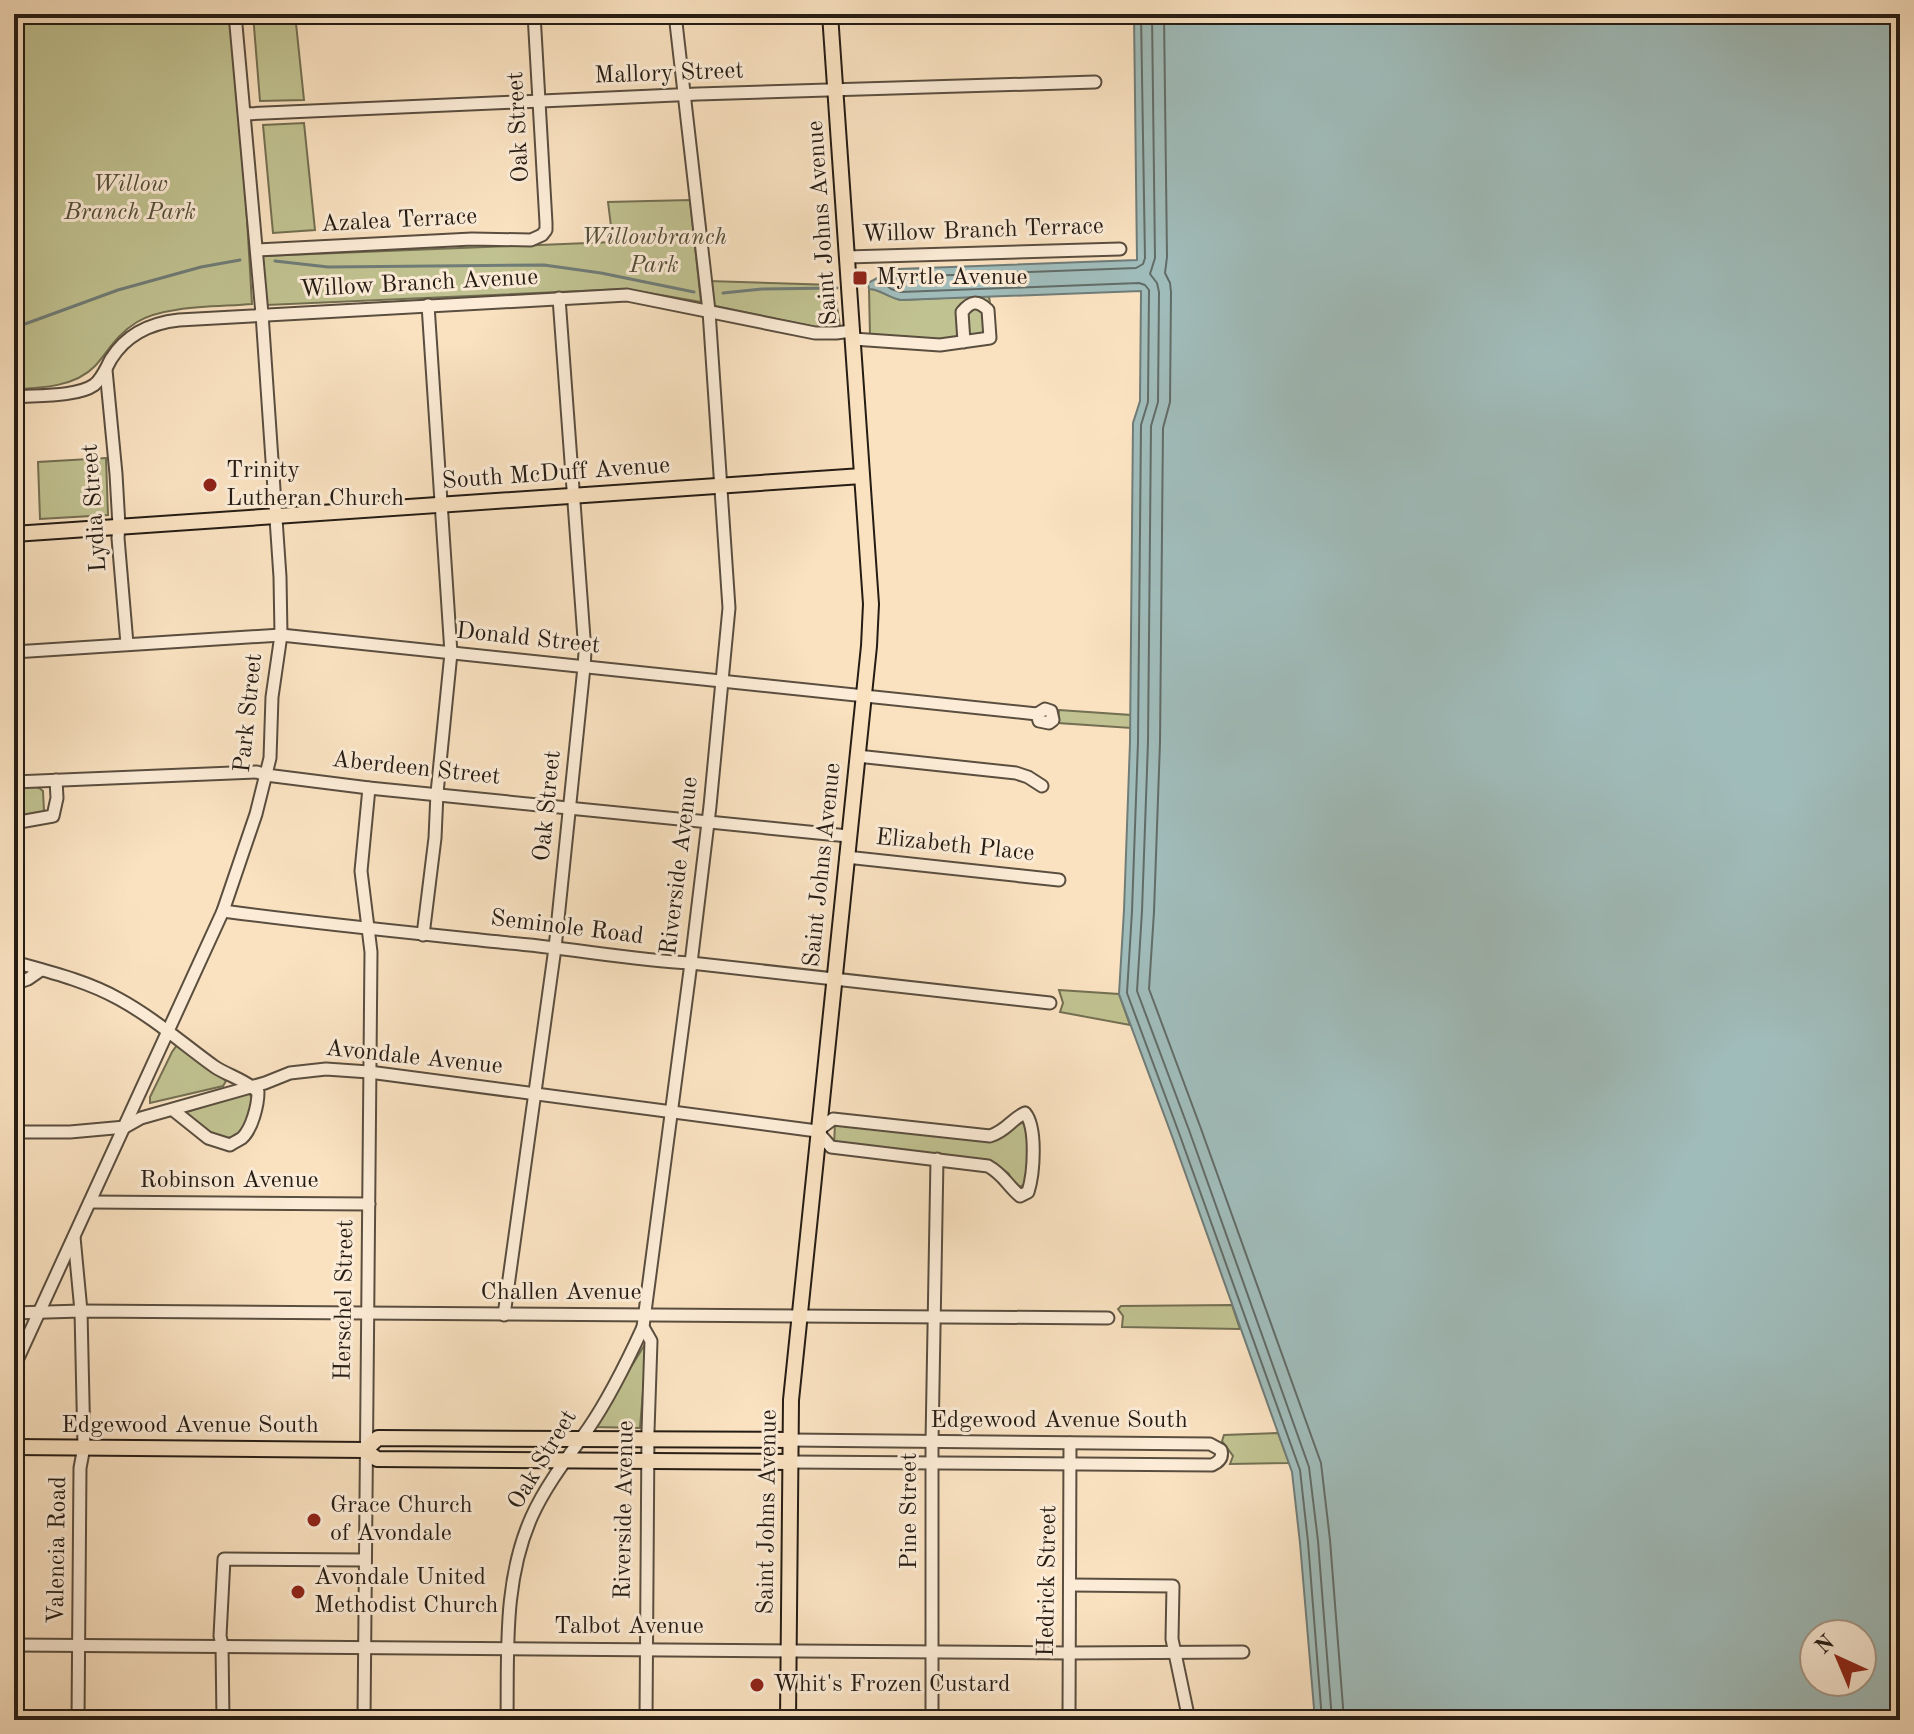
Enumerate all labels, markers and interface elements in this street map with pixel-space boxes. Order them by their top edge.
street label: Mallory Street [594,59,744,89]
street label: Oak Street [504,71,534,183]
street label: Saint Johns Avenue [804,120,842,326]
park label: Willow Branch Park [63,173,196,225]
street label: Azalea Terrace [320,205,478,237]
street label: Willow Branch Terrace [862,215,1104,247]
park label: Willowbranch Park [581,226,727,278]
street label: Willow Branch Avenue [299,266,539,302]
place label: Myrtle Avenue [876,266,1028,290]
marker: Myrtle Avenue [851,269,869,287]
street label: Lydia Street [79,443,111,573]
street label: South McDuff Avenue [441,454,671,494]
place label: Trinity Lutheran Church [226,459,404,511]
marker: Trinity Lutheran Church [201,476,219,494]
street label: Donald Street [455,619,601,659]
street label: Park Street [231,652,267,774]
street label: Aberdeen Street [331,748,501,790]
street label: Oak Street [530,749,566,863]
street label: Saint Johns Avenue [800,762,846,968]
street label: Riverside Avenue [657,775,703,957]
street label: Elizabeth Place [874,826,1036,866]
street label: Seminole Road [489,907,645,949]
street label: Avondale Avenue [324,1037,504,1079]
street label: Robinson Avenue [139,1169,319,1193]
street label: Herschel Street [332,1219,358,1381]
street label: Challen Avenue [481,1281,641,1305]
street label: Oak Street [504,1406,582,1514]
street label: Saint Johns Avenue [754,1409,782,1615]
street label: Edgewood Avenue South [930,1409,1188,1433]
street label: Edgewood Avenue South [61,1414,319,1438]
street label: Riverside Avenue [611,1420,639,1600]
street label: Pine Street [898,1452,922,1570]
street label: Valencia Road [45,1476,71,1624]
place label: Grace Church of Avondale [330,1494,473,1546]
street label: Hedrick Street [1035,1505,1061,1657]
marker: Grace Church of Avondale [305,1511,323,1529]
place label: Avondale United Methodist Church [314,1566,498,1618]
marker: Avondale United Methodist Church [289,1583,307,1601]
street label: Talbot Avenue [554,1615,704,1639]
north arrow [1798,1618,1878,1698]
text: N [1812,1631,1839,1659]
place label: Whit's Frozen Custard [773,1673,1011,1697]
marker: Whit's Frozen Custard [748,1676,766,1694]

